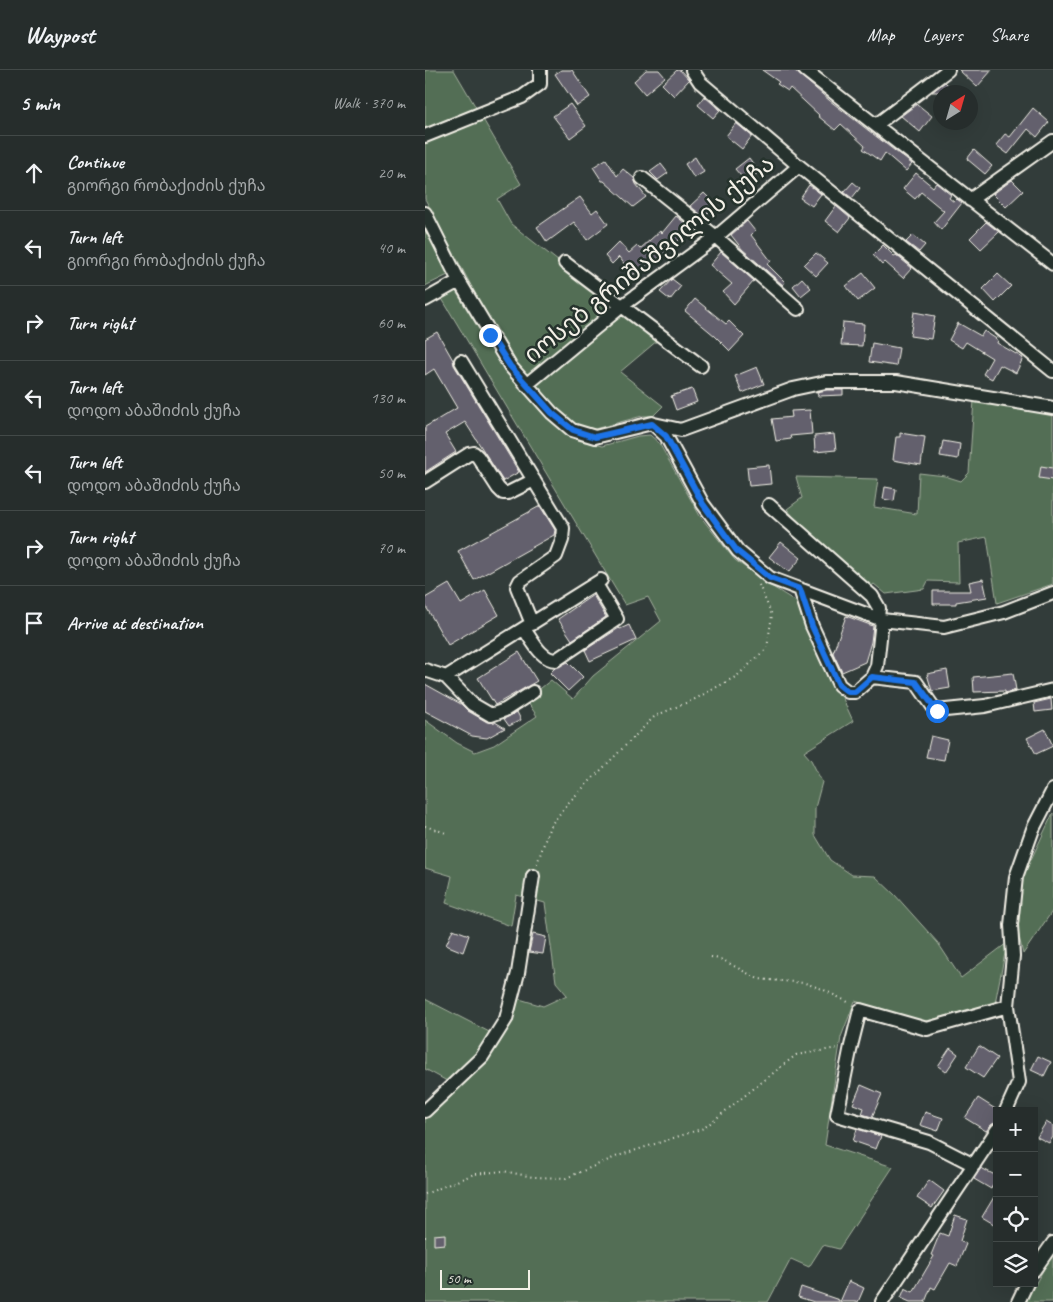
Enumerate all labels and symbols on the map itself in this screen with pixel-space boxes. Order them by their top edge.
north arrow [933,85,978,130]
street label: იოსებ გრიშაშვილის ქუჩა [518,149,780,369]
route end [479,324,502,347]
route start [926,700,949,723]
scale bar [440,1267,530,1290]

